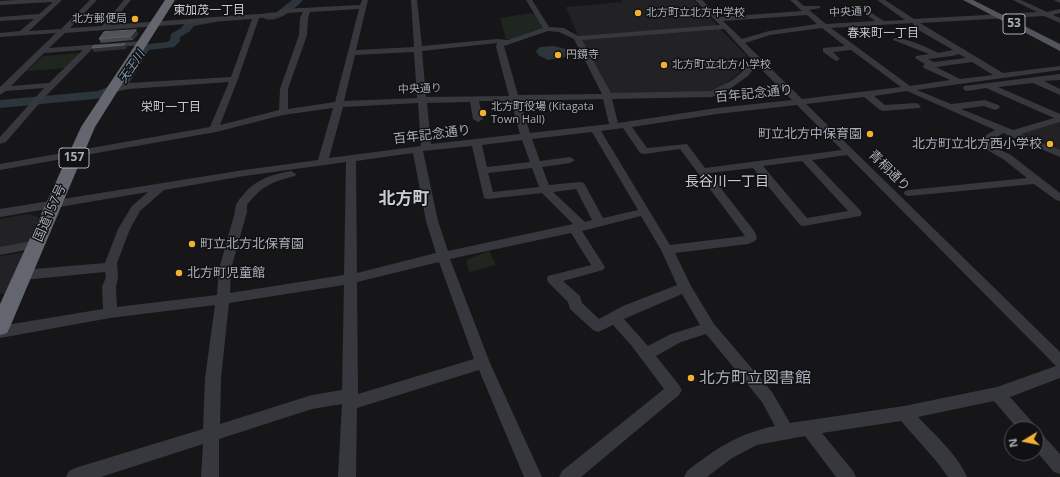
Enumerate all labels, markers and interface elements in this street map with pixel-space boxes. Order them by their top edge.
district label: 東加茂一丁目 [173,4,245,18]
street label: 中央通り [829,4,873,20]
place label: 北方町立北方中学校 [646,6,745,20]
marker: 北方町立北方中学校 [633,8,643,18]
place label: 北方郵便局 [72,12,127,26]
marker: 北方郵便局 [130,14,140,24]
road number: 53 [1003,14,1025,34]
district label: 春来町一丁目 [847,27,919,41]
water label: 天王川 [116,48,148,86]
place label: 円鏡寺 [566,48,599,62]
marker: 円鏡寺 [553,50,563,60]
place label: 北方町立北方小学校 [672,58,771,72]
marker: 北方町立北方小学校 [659,60,669,70]
street label: 中央通り [398,82,442,96]
street label: 百年記念通り [714,82,794,106]
place label: 北方町役場 (Kitagata Town Hall) [491,100,594,126]
district label: 栄町一丁目 [141,101,201,115]
marker: 北方町役場 (Kitagata Town Hall) [478,108,488,118]
street label: 百年記念通り [392,123,472,147]
place label: 町立北方中保育園 [758,126,862,142]
marker: 町立北方中保育園 [865,129,875,139]
place label: 北方町立北方西小学校 [912,136,1042,152]
marker: 北方町立北方西小学校 [1045,139,1055,149]
street label: 青桐通り [865,147,913,195]
road number: 157 [59,148,89,168]
district label: 長谷川一丁目 [685,174,769,190]
street label: 国道157号 [30,182,70,244]
district label: 北方町 [379,189,429,209]
place label: 町立北方北保育園 [200,236,304,252]
marker: 町立北方北保育園 [187,239,197,249]
place label: 北方町児童館 [187,265,265,281]
marker: 北方町児童館 [174,268,184,278]
place label: 北方町立図書館 [699,368,811,388]
marker: 北方町立図書館 [686,373,696,383]
north arrow [1004,421,1044,461]
text: N [1005,437,1021,449]

